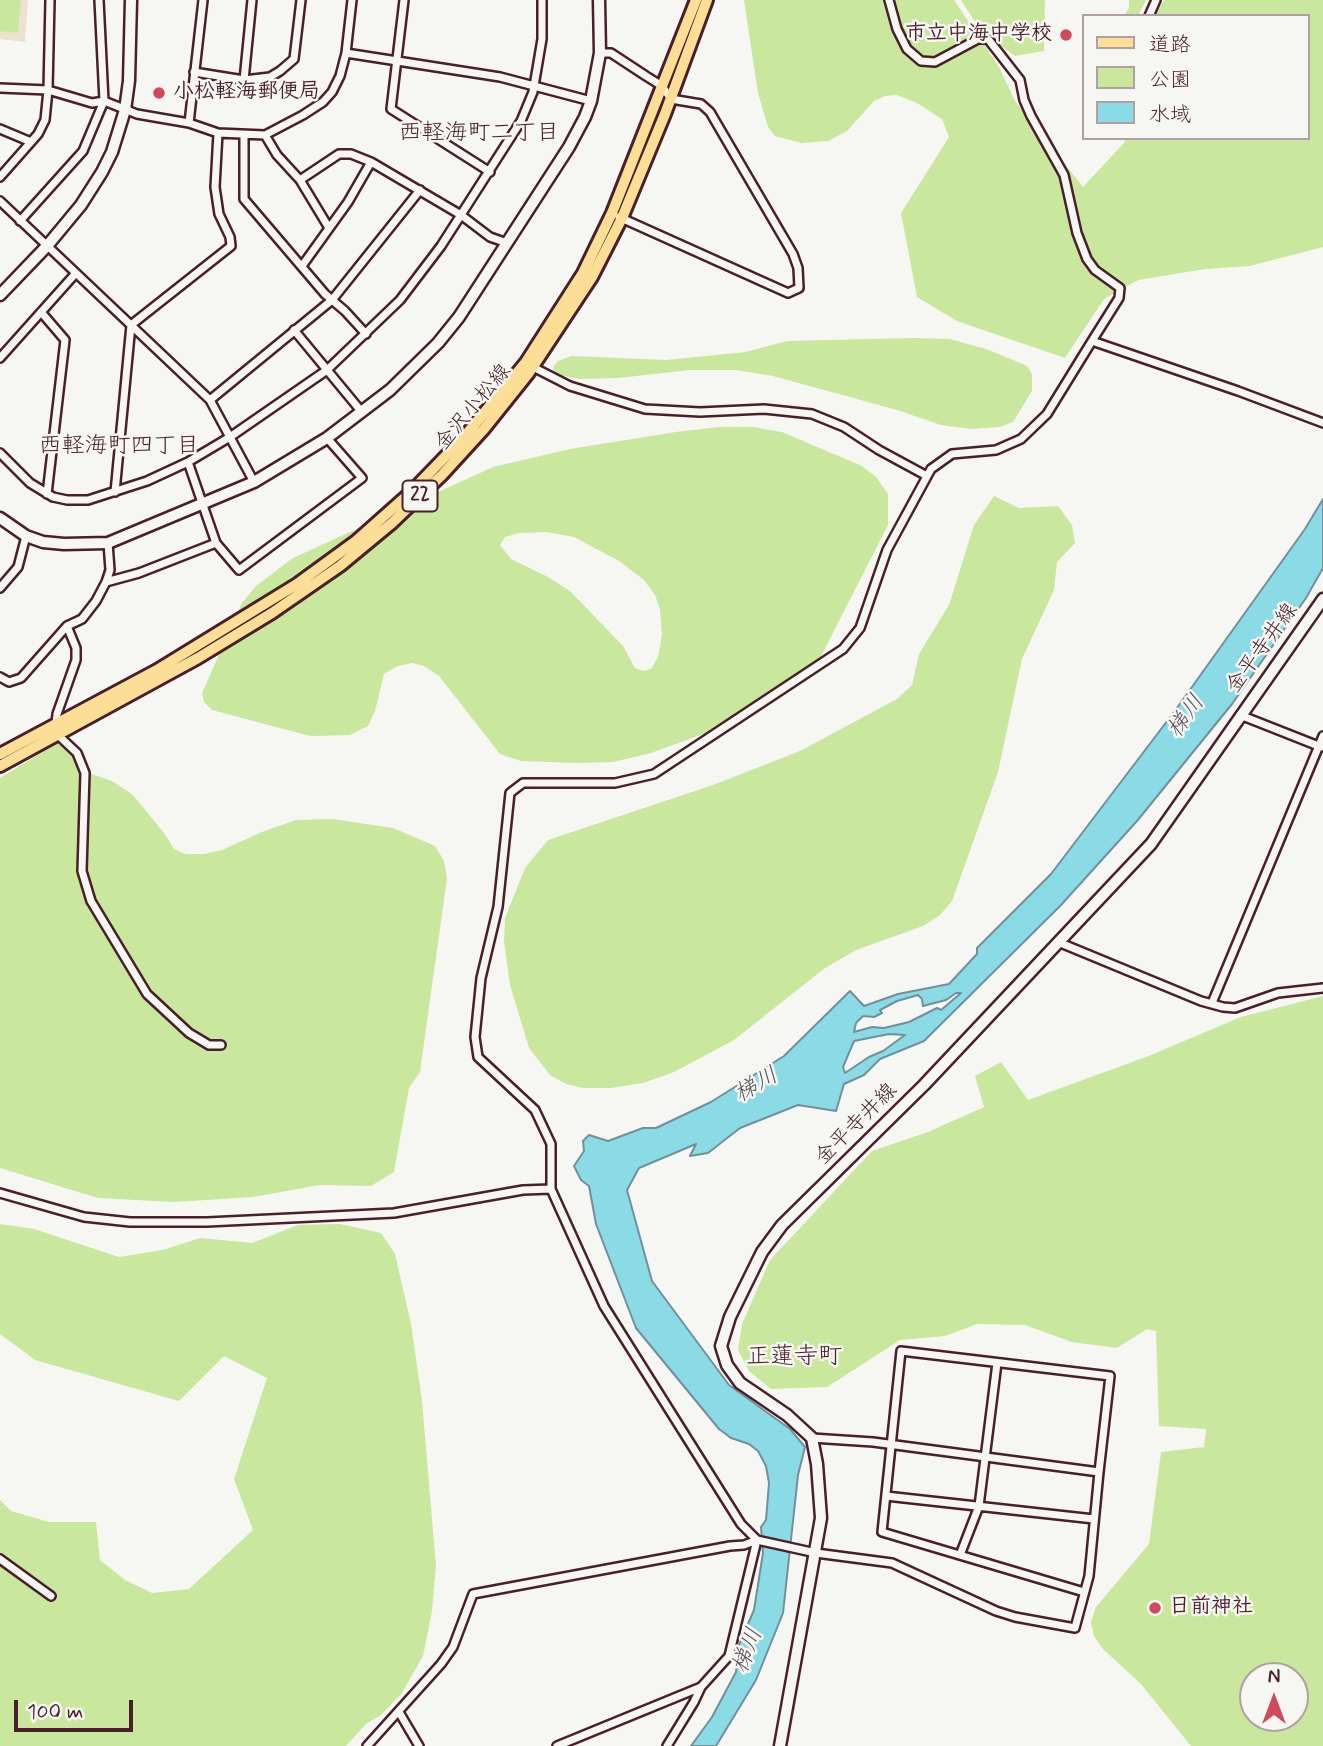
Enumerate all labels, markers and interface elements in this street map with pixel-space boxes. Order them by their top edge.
legend [1082,14,1309,140]
place label: 市立中海中学校 [905,22,1052,48]
marker: 市立中海中学校 [1058,27,1074,43]
text: 道路 [1149,31,1191,59]
text: 公園 [1149,66,1191,94]
place label: 小松軽海郵便局 [173,80,320,106]
marker: 小松軽海郵便局 [151,85,167,101]
text: 水域 [1149,101,1191,129]
district label: 西軽海町二丁目 [399,120,559,148]
street label: 金沢小松線 [431,360,517,456]
district label: 西軽海町四丁目 [39,433,199,461]
road number: 22 [402,481,438,512]
street label: 金平寺井線 [1222,599,1304,699]
water label: 梯川 [1162,690,1212,744]
water label: 梯川 [730,1063,784,1109]
street label: 金平寺井線 [811,1079,903,1171]
district label: 正蓮寺町 [746,1344,842,1372]
place label: 日前神社 [1169,1595,1253,1621]
marker: 日前神社 [1147,1600,1163,1616]
water label: 梯川 [728,1625,770,1677]
north arrow [1239,1662,1309,1732]
text: N [1268,1665,1280,1690]
scale bar [18,1686,136,1730]
text: 100 m [27,1698,83,1726]

